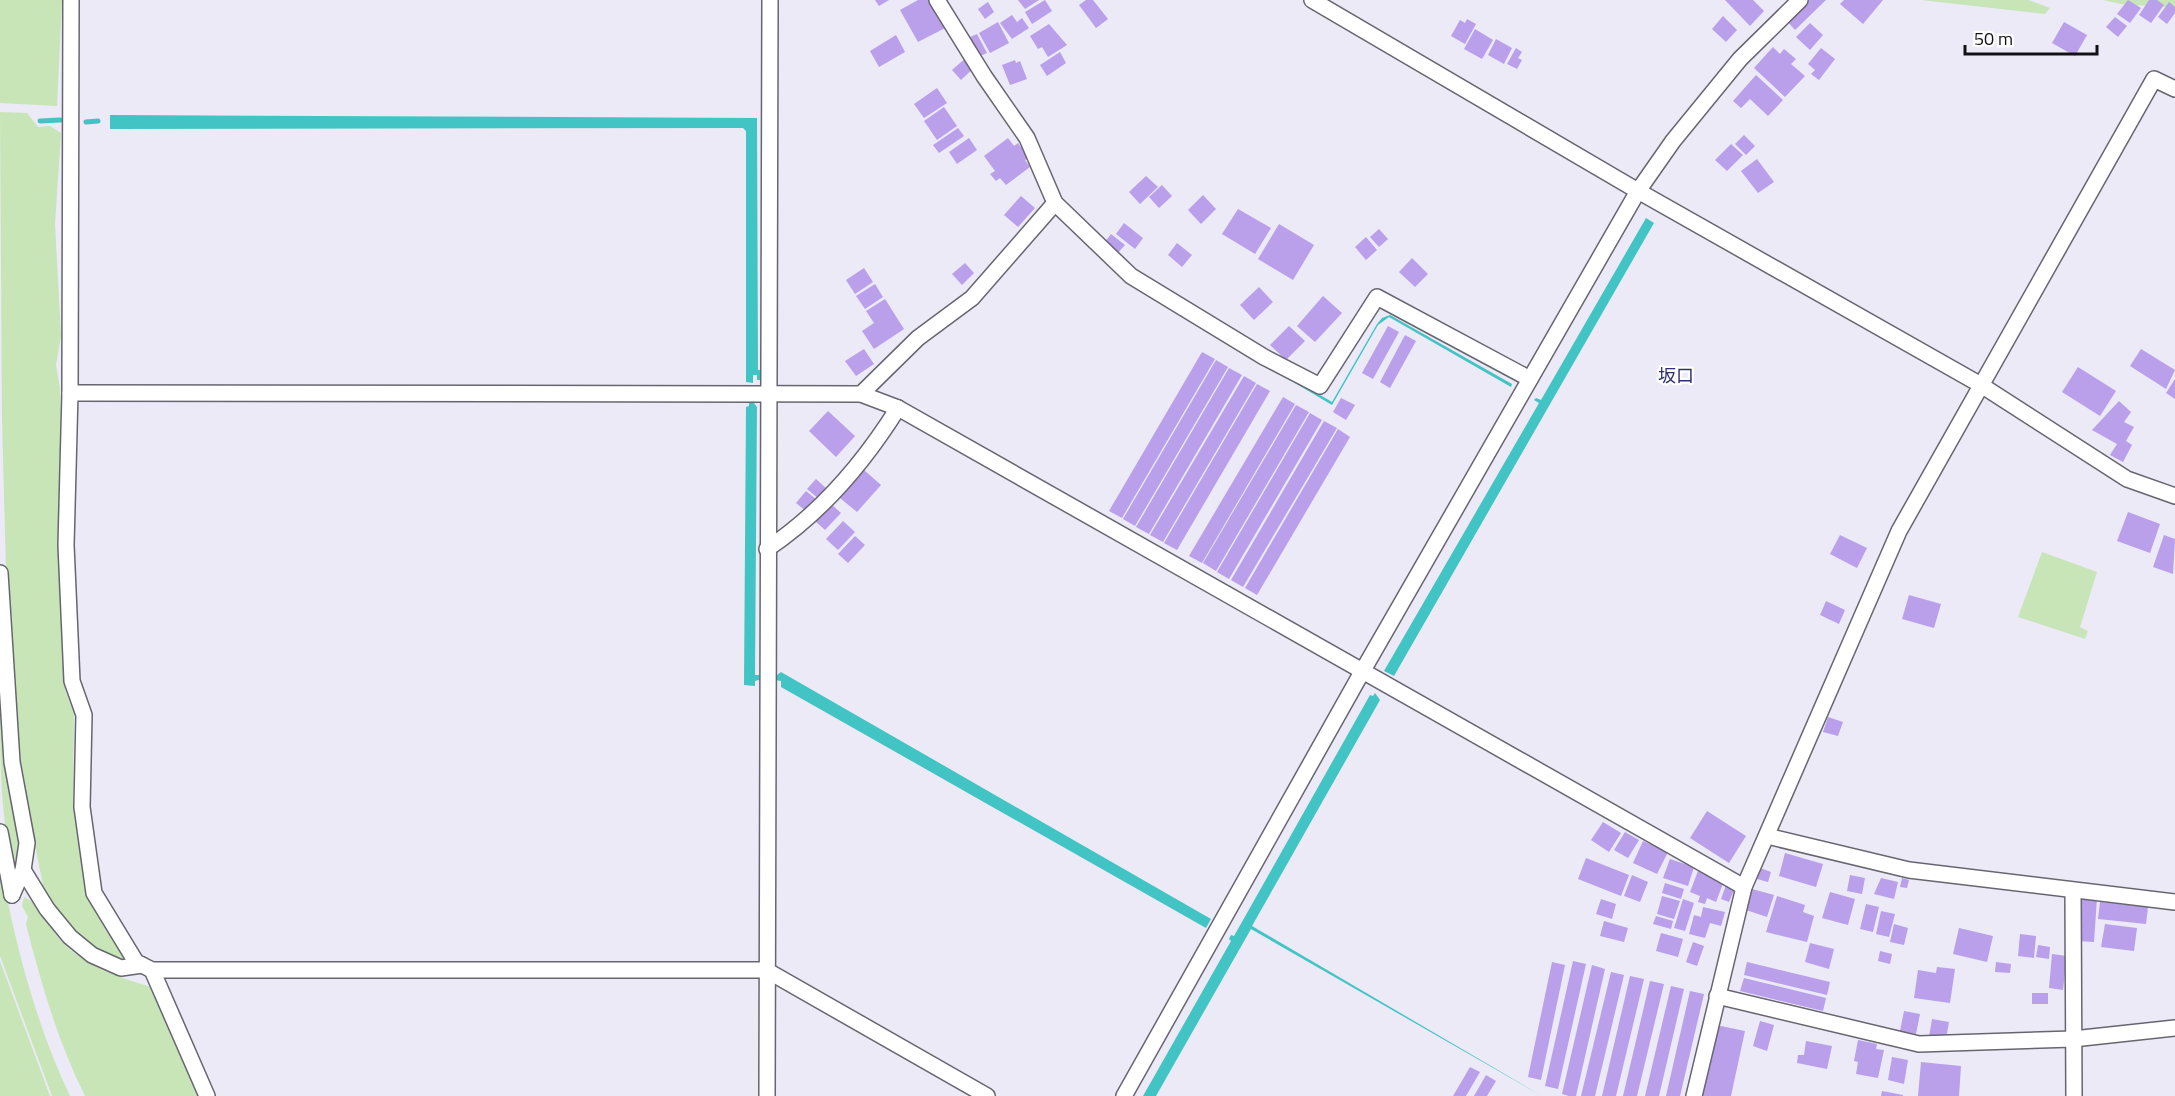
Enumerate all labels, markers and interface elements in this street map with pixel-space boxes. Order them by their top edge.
scale bar [1965,18,2097,56]
text: 50 m [1974,25,2013,52]
district label: 坂口 [1658,362,1694,389]

